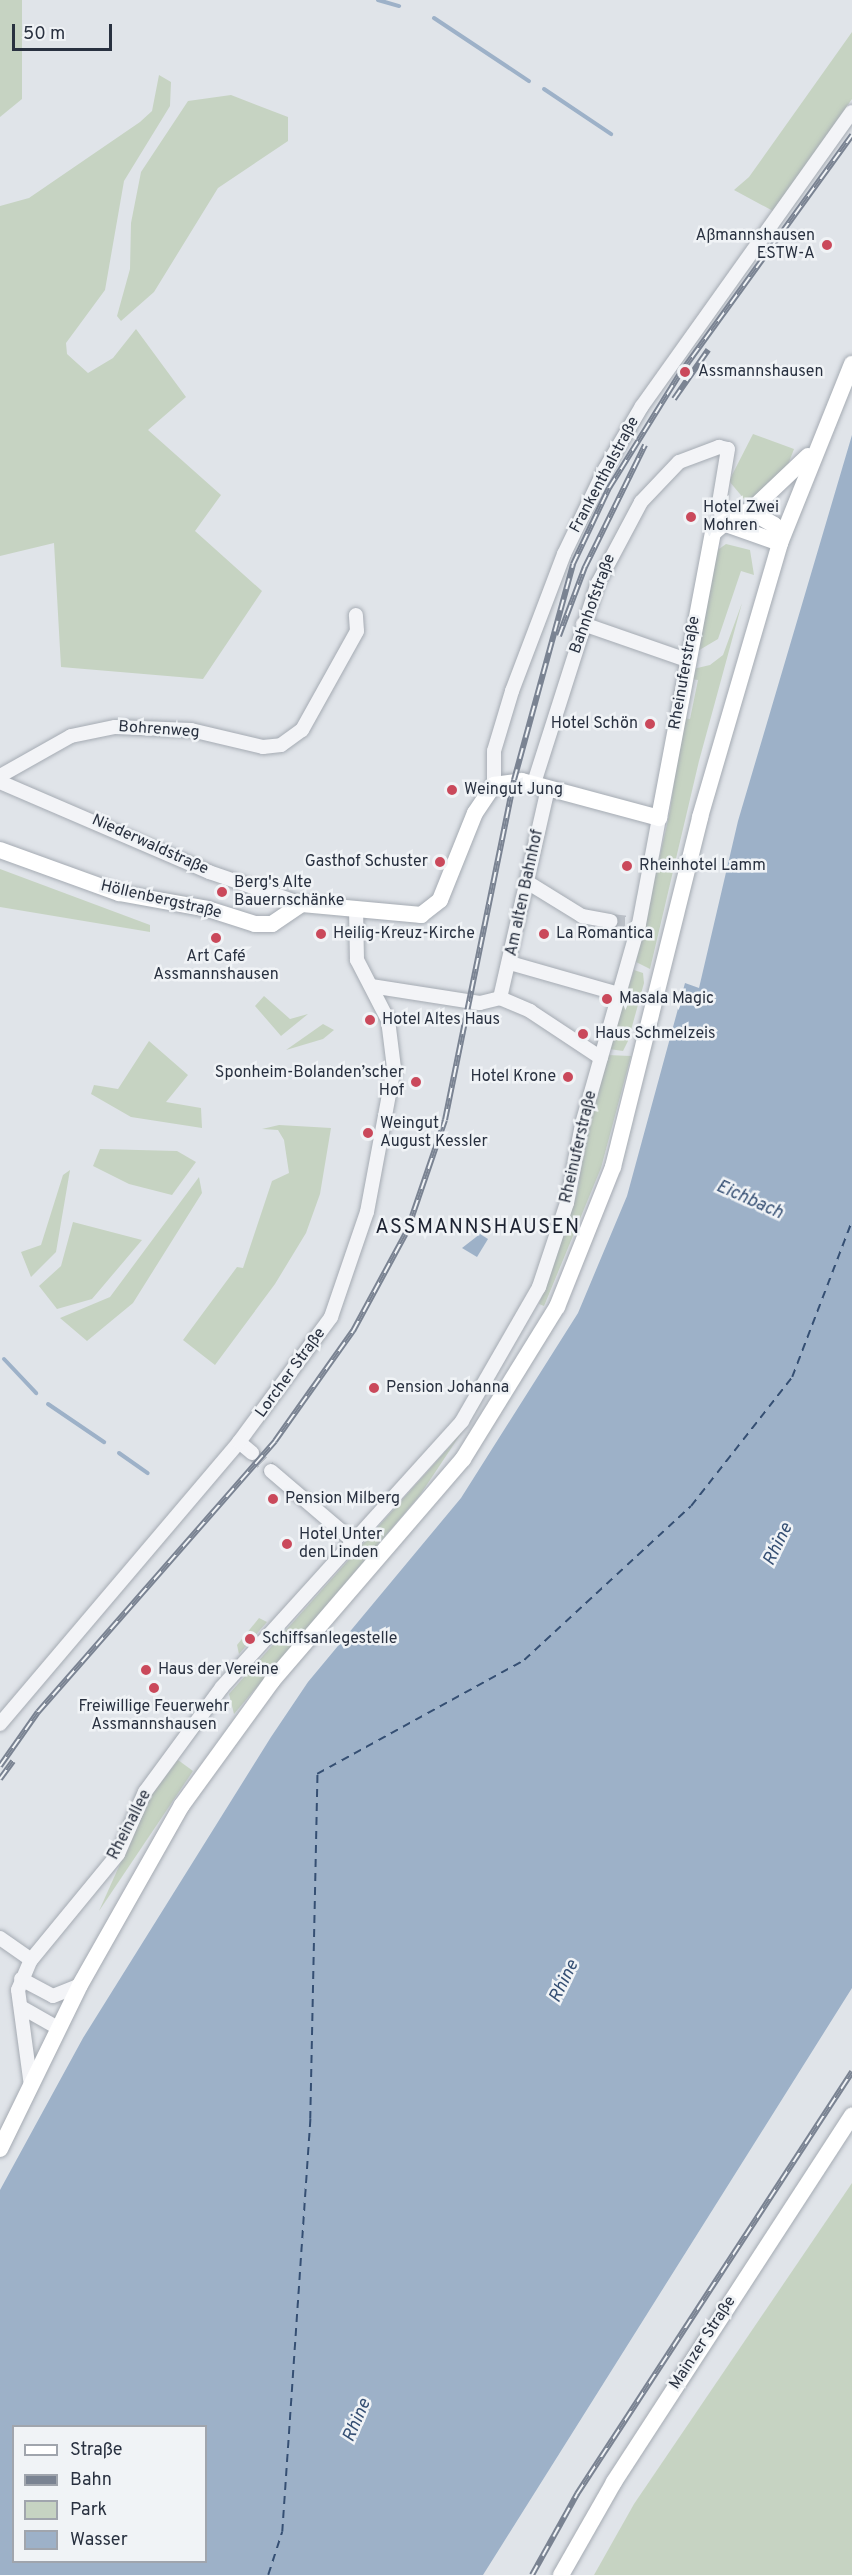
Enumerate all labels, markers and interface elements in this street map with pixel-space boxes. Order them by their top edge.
scale bar [15,12,116,50]
text: 50 m [23,23,65,46]
place label: Aßmannshausen ESTW-A [696,226,815,264]
marker: Aßmannshausen ESTW-A [820,238,834,252]
place label: Assmannshausen [698,362,823,382]
marker: Assmannshausen [676,363,694,381]
street label: Frankenthalstraße [566,414,644,536]
place label: Hotel Zwei Mohren [703,498,779,536]
marker: Hotel Zwei Mohren [684,510,698,524]
street label: Bahnhofstraße [566,551,620,657]
street label: Rheinuferstraße [666,615,704,731]
place label: Hotel Schön [551,714,638,734]
marker: Hotel Schön [643,717,657,731]
street label: Bohrenweg [118,718,200,742]
place label: Weingut Jung [464,780,563,800]
marker: Weingut Jung [445,783,459,797]
street label: Niederwaldstraße [89,811,211,879]
street label: Am alten Bahnhof [502,828,548,958]
place label: Gasthof Schuster [305,852,428,872]
marker: Gasthof Schuster [433,855,447,869]
place label: Rheinhotel Lamm [639,856,766,876]
marker: Rheinhotel Lamm [620,859,634,873]
place label: Berg's Alte Bauernschänke [234,873,344,911]
street label: Höllenbergstraße [99,877,223,923]
marker: Berg's Alte Bauernschänke [215,885,229,899]
place label: Heilig-Kreuz-Kirche [333,924,475,944]
place label: La Romantica [556,924,653,944]
marker: Heilig-Kreuz-Kirche [314,927,328,941]
marker: La Romantica [537,927,551,941]
marker: Art Café Assmannshausen [209,931,223,945]
place label: Art Café Assmannshausen [153,947,279,985]
place label: Masala Magic [619,989,714,1009]
marker: Masala Magic [600,992,614,1006]
place label: Hotel Altes Haus [382,1010,501,1030]
marker: Hotel Altes Haus [363,1013,377,1027]
place label: Haus Schmelzeis [595,1024,716,1044]
marker: Haus Schmelzeis [576,1027,590,1041]
place label: Sponheim-Bolanden’scher Hof [215,1063,404,1101]
place label: Hotel Krone [470,1067,556,1087]
marker: Hotel Krone [561,1070,575,1084]
marker: Sponheim-Bolanden’scher Hof [409,1075,423,1089]
street label: Rheinuferstraße [557,1089,601,1205]
place label: Weingut August Kessler [380,1114,488,1152]
marker: Weingut August Kessler [361,1126,375,1140]
water label: Eichbach [712,1177,786,1225]
district label: ASSMANNSHAUSEN [375,1216,581,1240]
street label: Lorcher Straße [252,1324,330,1422]
place label: Pension Johanna [386,1378,509,1398]
marker: Pension Johanna [367,1381,381,1395]
place label: Pension Milberg [285,1489,400,1509]
marker: Pension Milberg [266,1492,280,1506]
water label: Rhine [759,1520,799,1570]
place label: Hotel Unter den Linden [299,1525,382,1563]
marker: Hotel Unter den Linden [280,1537,294,1551]
place label: Schiffsanlegestelle [262,1629,397,1649]
marker: Schiffsanlegestelle [243,1632,257,1646]
place label: Haus der Vereine [158,1660,279,1680]
marker: Haus der Vereine [139,1663,153,1677]
marker: Freiwillige Feuerwehr Assmannshausen [147,1681,161,1695]
place label: Freiwillige Feuerwehr Assmannshausen [78,1697,230,1735]
street label: Rheinallee [104,1787,156,1863]
water label: Rhine [545,1957,585,2007]
street label: Mainzer Straße [666,2293,740,2393]
water label: Rhine [339,2396,377,2446]
legend [12,2425,207,2563]
text: Straße [70,2439,122,2462]
text: Bahn [70,2469,112,2492]
text: Park [70,2499,107,2522]
text: Wasser [70,2529,128,2552]

